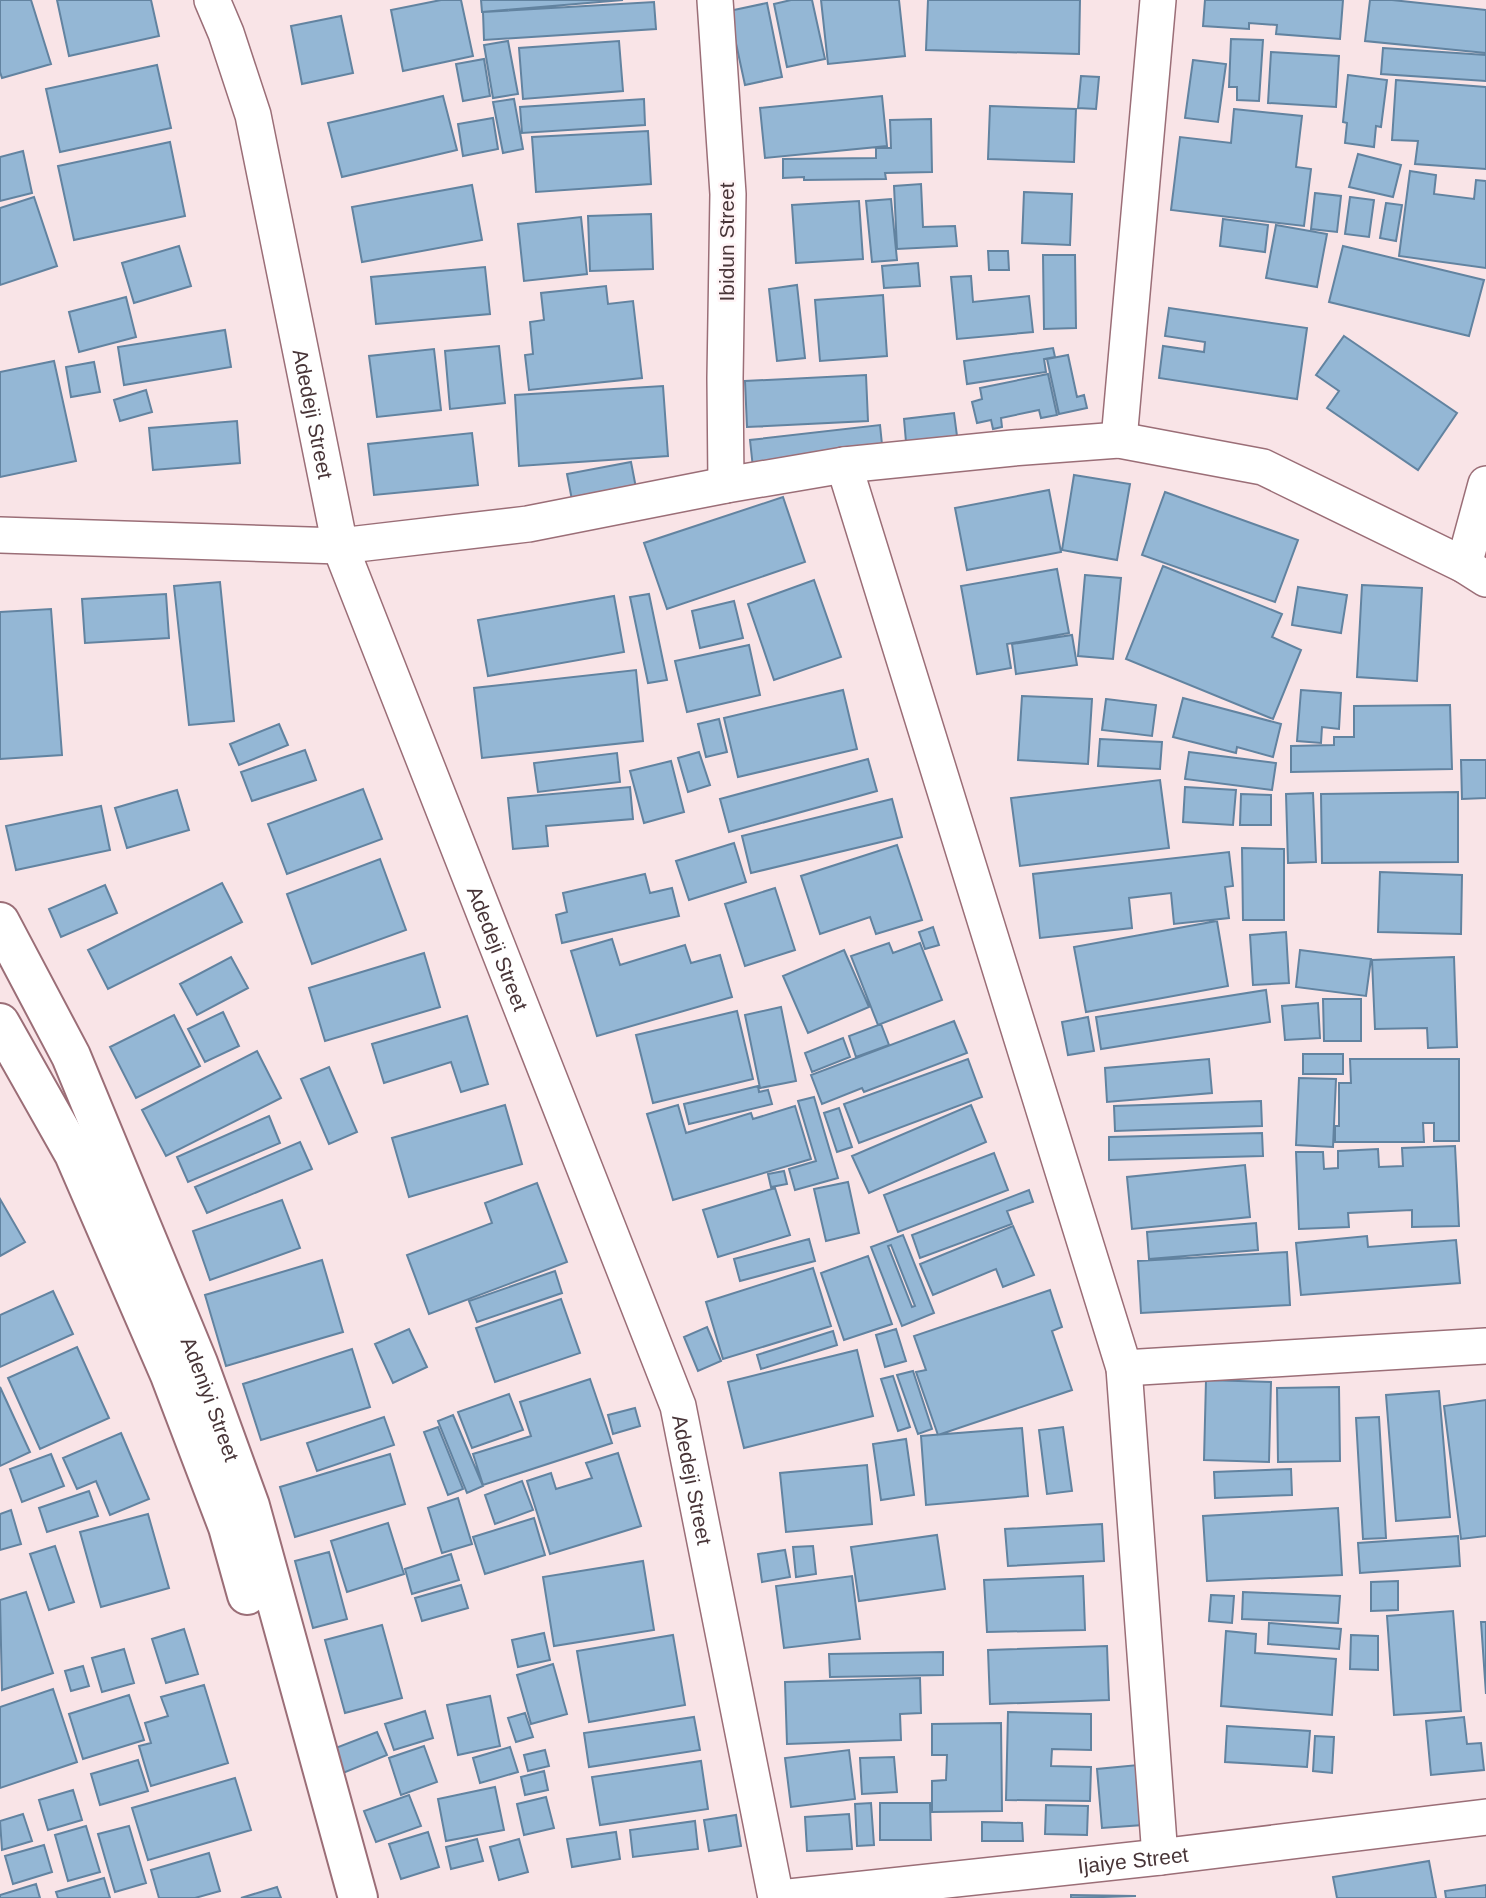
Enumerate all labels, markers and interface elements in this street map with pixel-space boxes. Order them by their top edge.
street label: Ibidun Street [715,182,738,302]
street label: Adedeji Street [289,347,338,481]
street label: Adedeji Street [463,883,533,1014]
street label: Adeniyi Street [177,1333,244,1464]
street label: Adedeji Street [668,1413,717,1547]
street label: Ijaiye Street [1077,1842,1190,1877]

